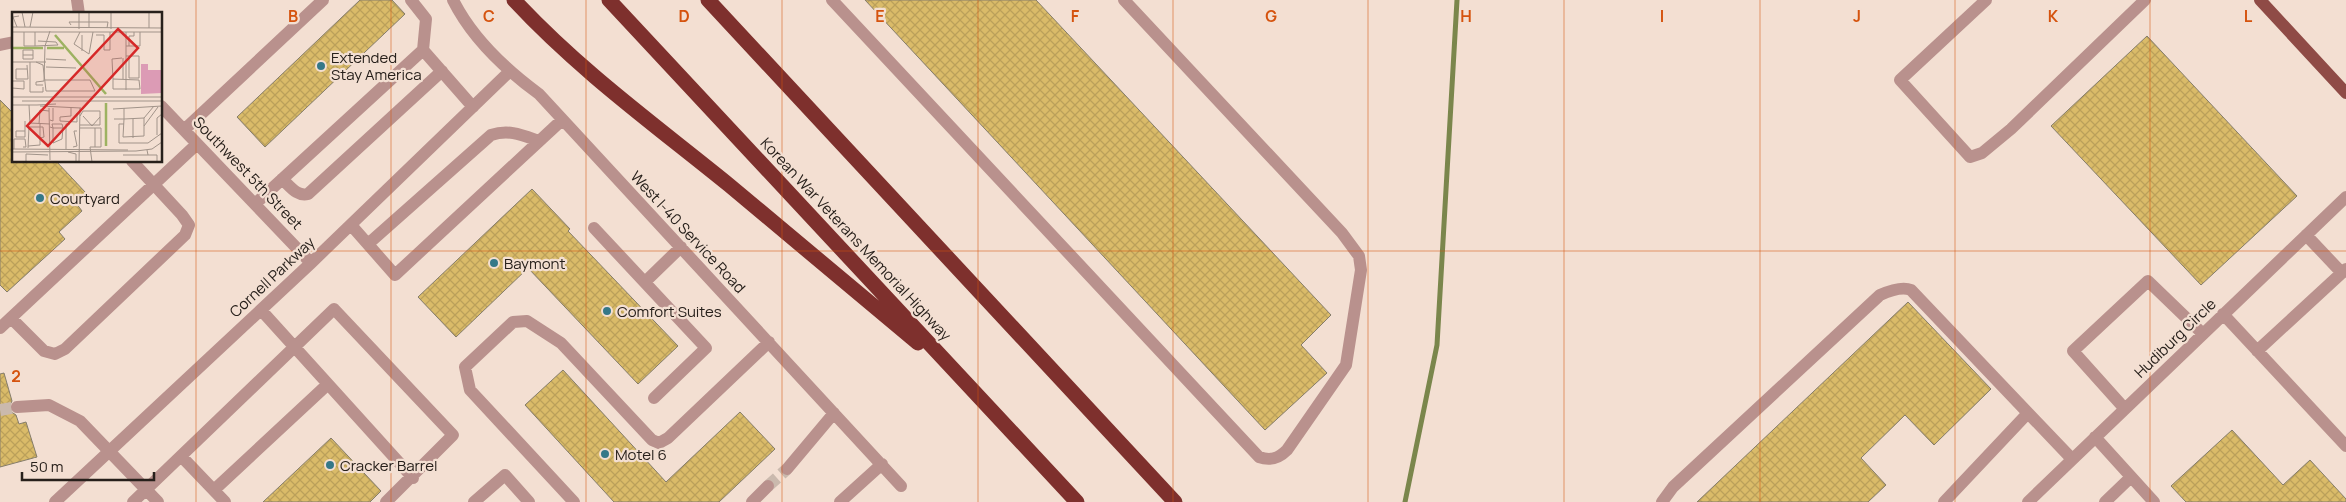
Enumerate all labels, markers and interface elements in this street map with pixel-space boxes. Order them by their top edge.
text: B [288,5,298,27]
text: C [483,5,495,27]
text: D [678,5,690,27]
text: E [875,5,885,27]
text: F [1071,5,1080,27]
text: G [1265,5,1277,27]
text: H [1460,5,1472,27]
text: I [1660,5,1664,27]
text: J [1853,5,1861,27]
text: K [2048,5,2059,27]
text: L [2244,5,2253,27]
inset map [12,12,162,162]
place label: Extended Stay America [331,47,421,85]
marker: Extended Stay America [315,60,327,72]
street label: Southwest 5th Street [189,112,307,234]
street label: Korean War Veterans Memorial Highway [756,133,956,345]
street label: West I-40 Service Road [626,166,750,298]
place label: Courtyard [50,188,120,209]
marker: Courtyard [34,192,46,204]
street label: Cornell Parkway [225,232,319,322]
place label: Baymont [504,253,565,274]
marker: Baymont [488,257,500,269]
street label: Hudiburg Circle [2130,293,2221,382]
place label: Comfort Suites [617,301,722,322]
marker: Comfort Suites [601,305,613,317]
text: 2 [11,365,21,387]
place label: Motel 6 [615,444,667,465]
marker: Motel 6 [599,448,611,460]
scale bar [22,450,155,482]
place label: Cracker Barrel [340,455,437,476]
text: 50 m [30,456,64,477]
marker: Cracker Barrel [324,459,336,471]

